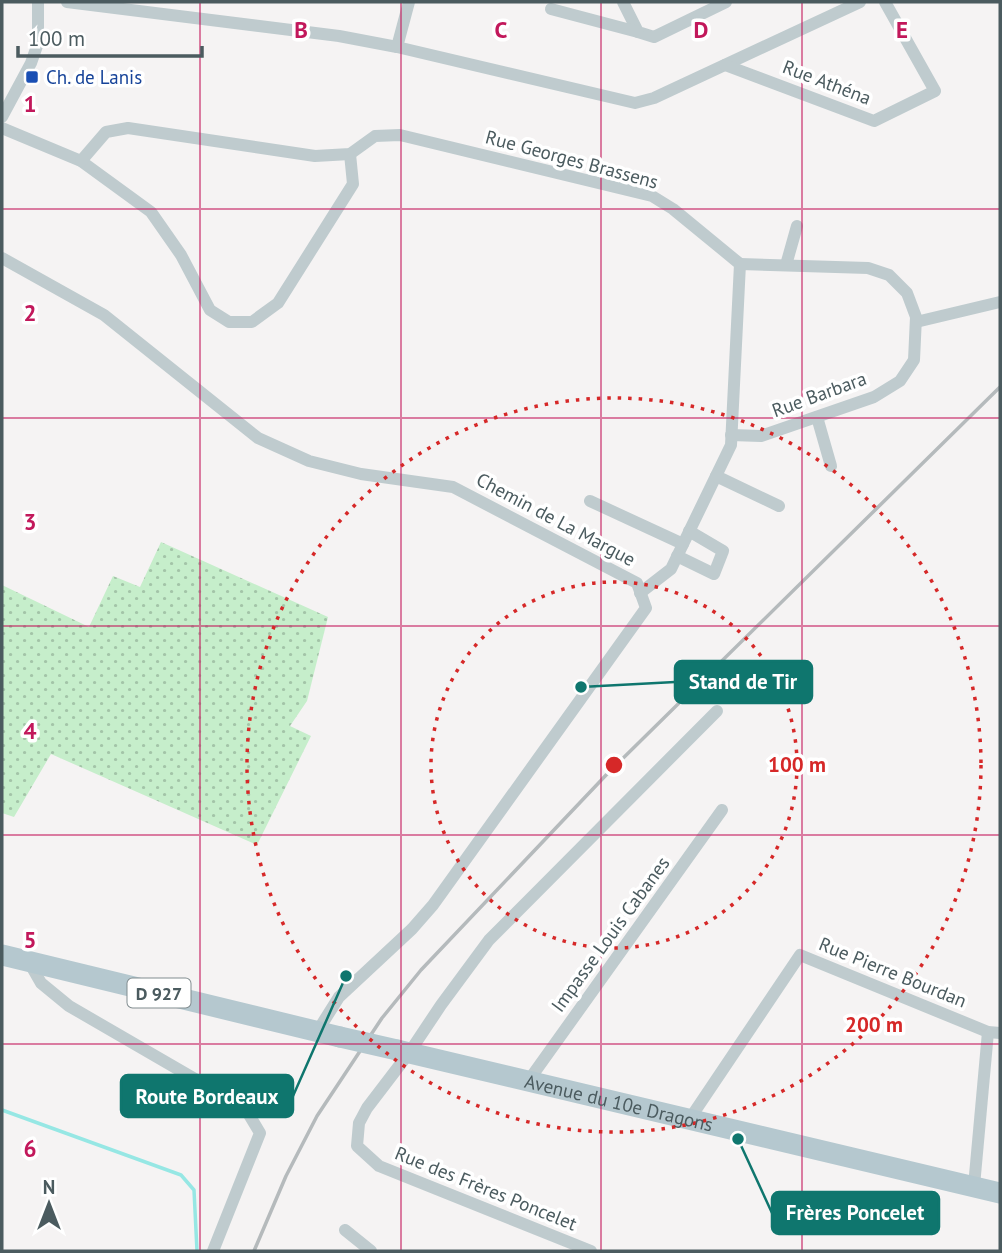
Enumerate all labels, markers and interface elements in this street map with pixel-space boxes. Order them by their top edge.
scale bar [18,14,201,58]
text: B [294,15,308,44]
text: C [495,15,508,44]
text: D [694,15,708,44]
text: E [896,15,908,44]
text: 100 m [28,25,85,52]
street label: Rue Athéna [779,54,875,110]
place label: Ch. de Lanis [46,65,142,89]
marker: Ch. de Lanis [24,69,40,85]
text: 1 [23,89,37,118]
street label: Rue Georges Brassens [483,124,661,194]
text: 2 [23,298,37,327]
street label: Rue Barbara [769,366,869,422]
street label: Chemin de La Margue [472,467,640,571]
text: 3 [23,507,37,536]
callout: Stand de Tir [675,661,812,703]
text: Stand de Tir [689,668,798,695]
text: 4 [23,716,37,745]
text: 100 m [768,751,826,778]
centre of rings [602,753,626,777]
street label: Impasse Louis Cabanes [546,852,674,1016]
text: 5 [23,925,37,954]
street label: Rue Pierre Bourdan [816,931,970,1013]
road number: D 927 [128,978,190,1008]
text: 200 m [845,1011,903,1038]
street label: Avenue du 10e Dragons [522,1069,715,1137]
callout: Route Bordeaux [121,1075,293,1117]
text: Route Bordeaux [135,1083,279,1110]
text: 6 [23,1134,37,1163]
street label: Rue des Frères Poncelet [392,1141,581,1236]
north arrow [14,1169,84,1239]
text: N [43,1175,55,1199]
callout: Frères Poncelet [772,1192,939,1234]
text: Frères Poncelet [786,1199,925,1226]

